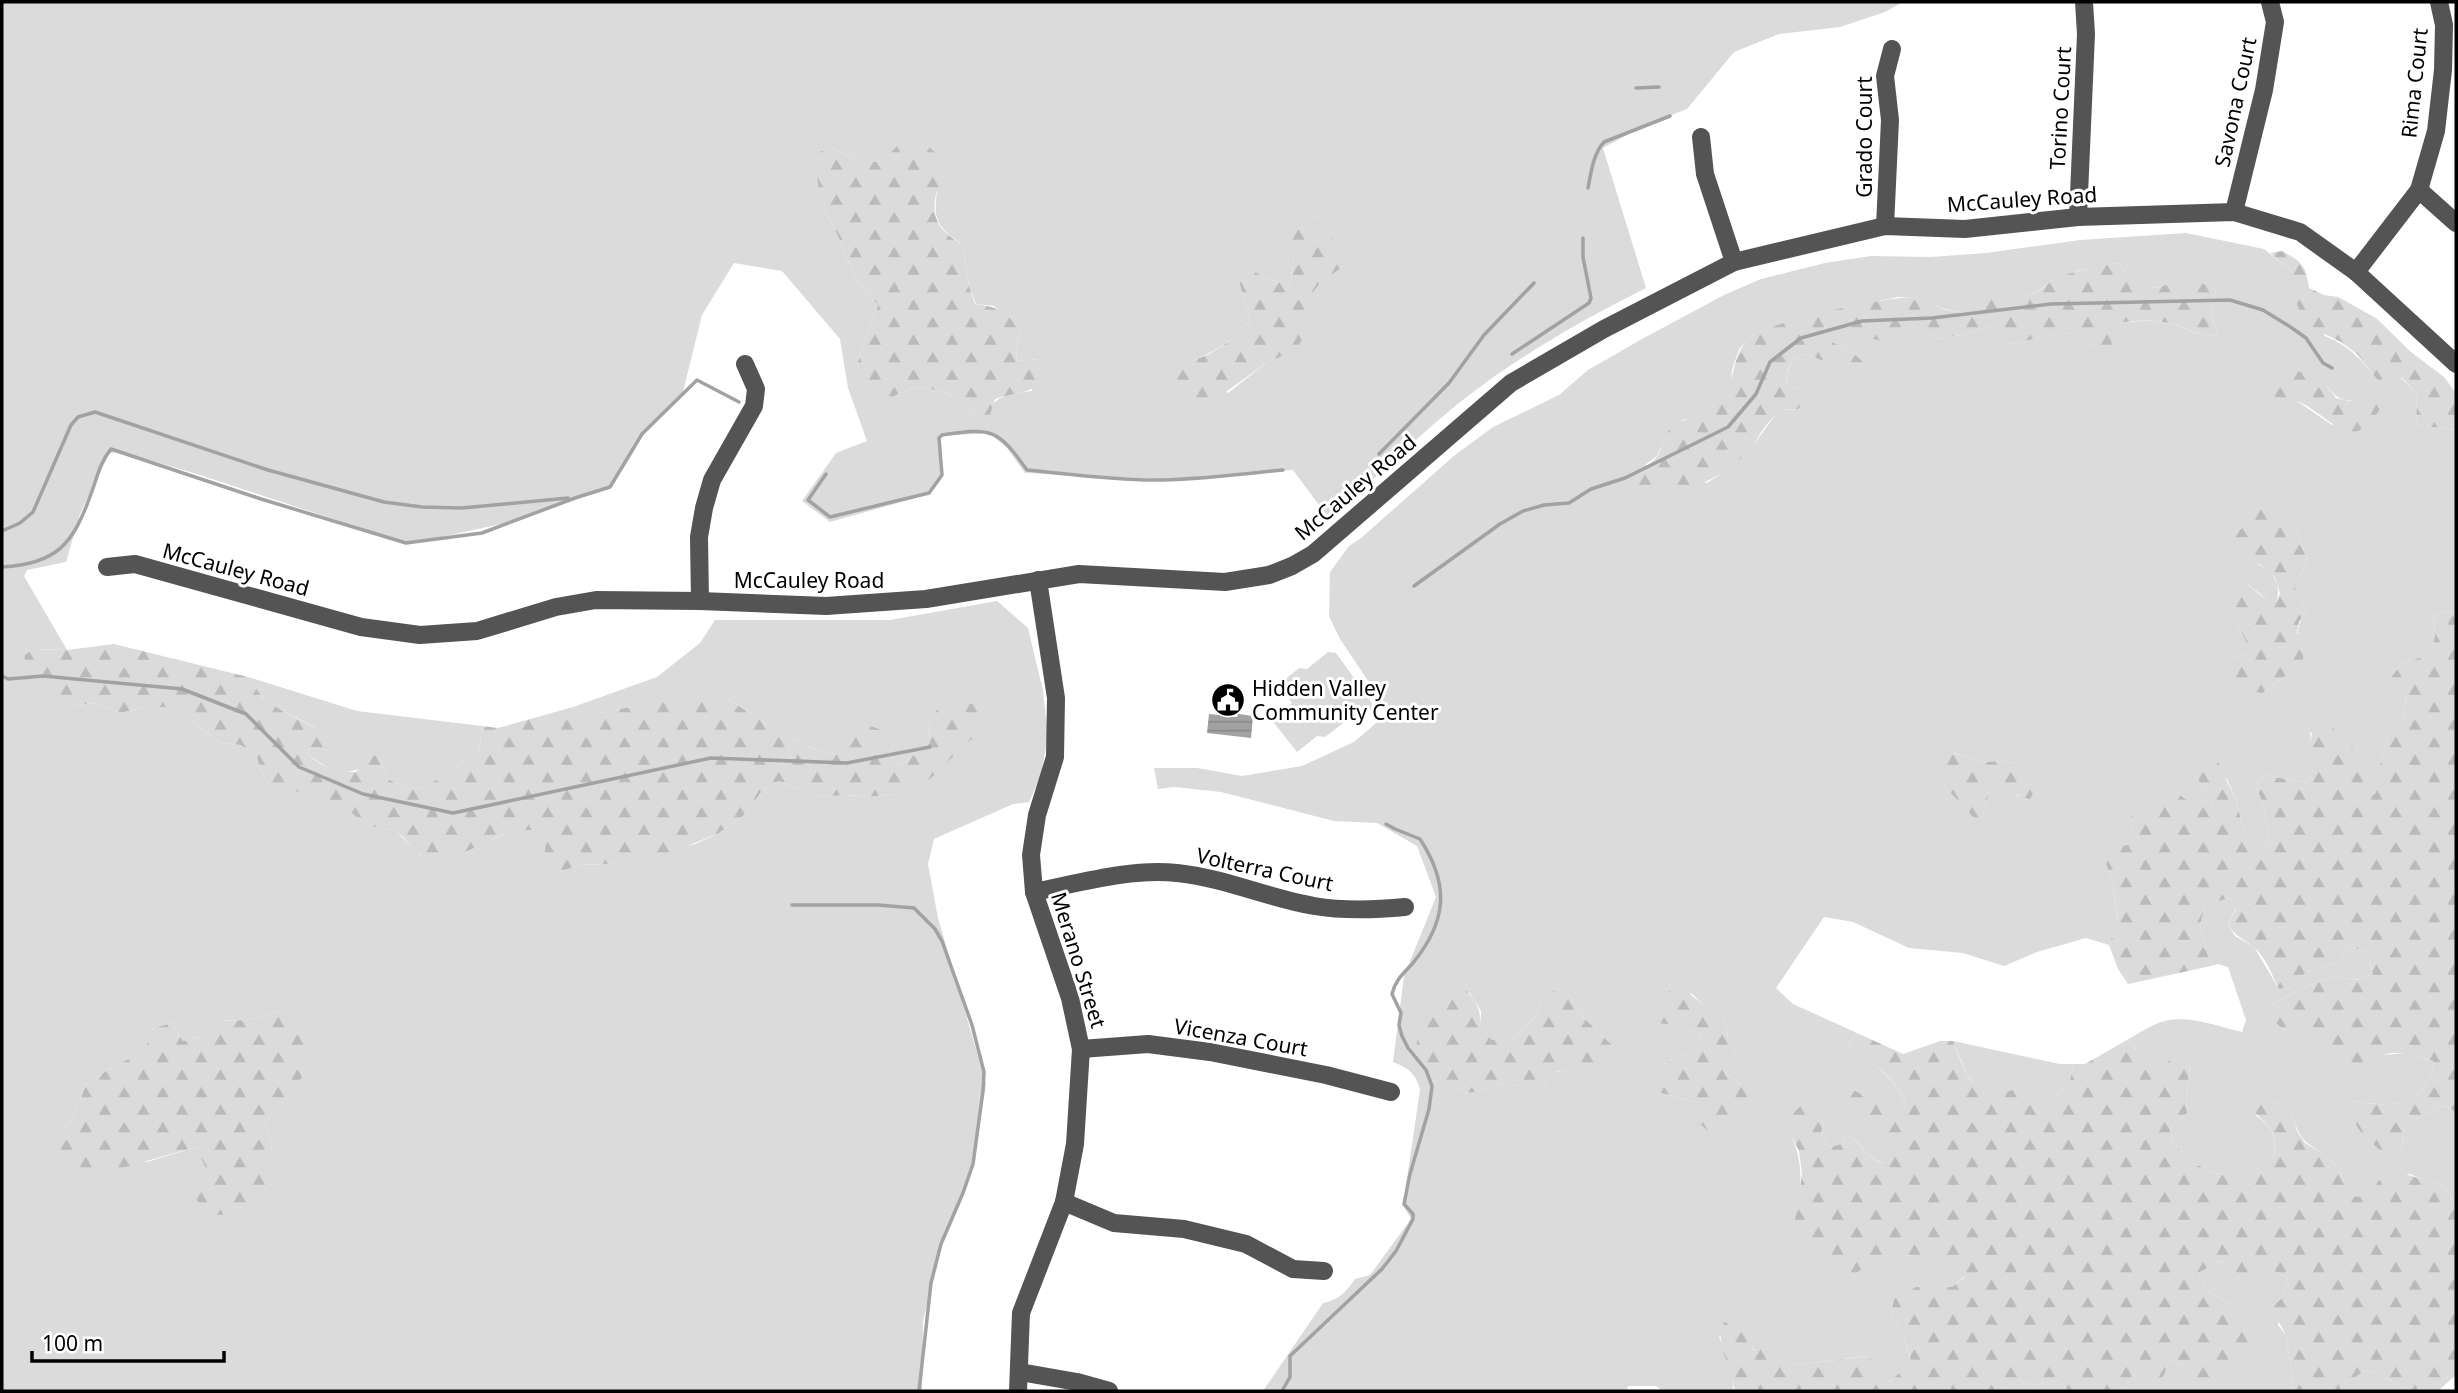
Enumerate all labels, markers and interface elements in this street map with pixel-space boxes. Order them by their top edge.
street label: Rima Court [2394,26,2434,139]
street label: Savona Court [2208,34,2263,170]
street label: Torino Court [2043,45,2077,170]
street label: Grado Court [1850,76,1878,198]
street label: McCauley Road [1946,180,2098,218]
street label: McCauley Road [1288,428,1422,546]
street label: McCauley Road [160,536,312,602]
street label: McCauley Road [734,566,884,594]
place label: Hidden Valley Community Center [1252,674,1439,726]
public building icon: Hidden Valley Community Center [1209,681,1247,719]
street label: Volterra Court [1194,841,1336,897]
street label: Merano Street [1045,889,1113,1032]
street label: Vicenza Court [1172,1011,1310,1063]
scale bar [32,1320,224,1364]
text: 100 m [42,1329,103,1357]

